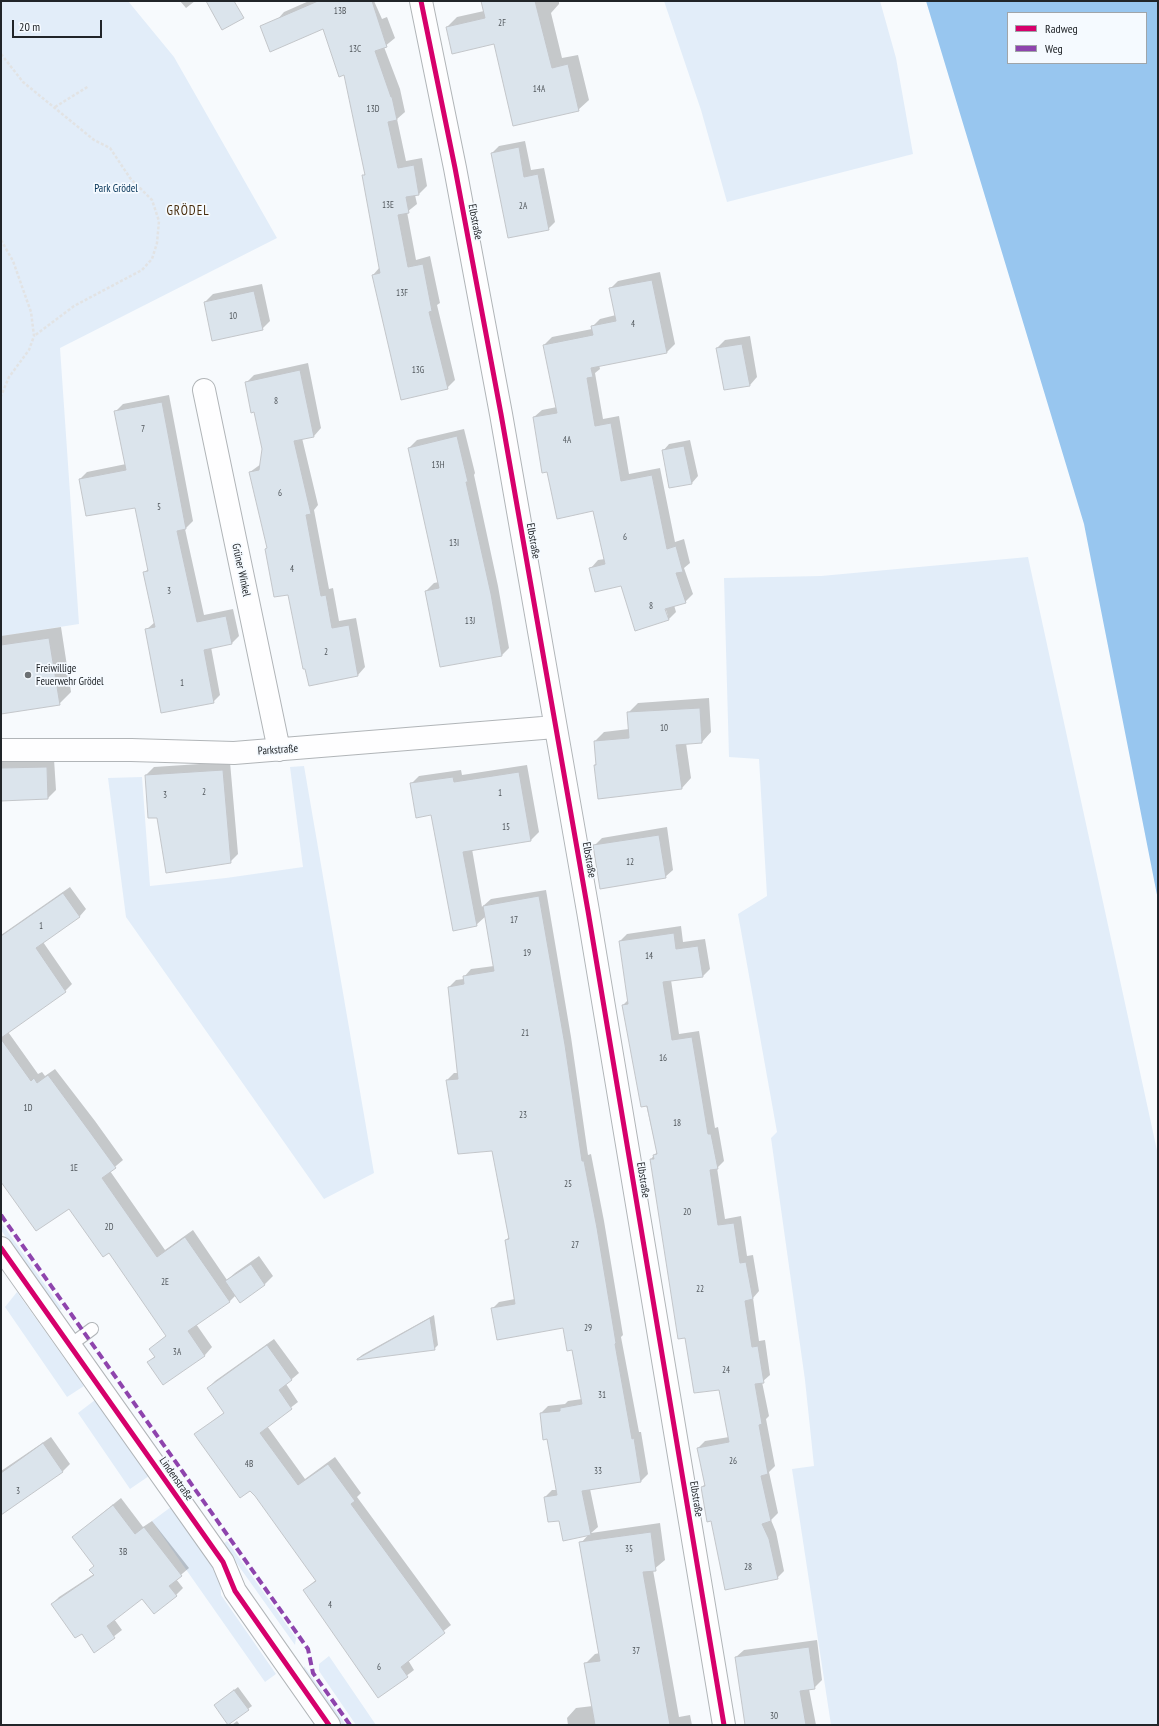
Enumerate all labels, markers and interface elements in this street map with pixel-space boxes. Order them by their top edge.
house number: 13B [334,6,346,16]
scale bar [14,12,104,38]
legend [1007,12,1147,64]
house number: 2F [498,18,506,28]
text: 20 m [19,19,40,34]
text: Radweg [1045,21,1078,36]
text: Weg [1045,41,1063,56]
house number: 13C [349,44,361,54]
house number: 14A [533,84,545,94]
house number: 13D [367,104,379,114]
park label: Park Grödel [94,182,138,196]
house number: 13E [382,200,394,210]
house number: 2A [519,201,527,211]
district label: GRÖDEL [166,203,210,219]
street label: Elbstraße [465,203,485,241]
house number: 13F [396,288,408,298]
house number: 10 [229,311,237,321]
house number: 4 [631,319,635,329]
house number: 13G [412,365,424,375]
house number: 8 [274,396,278,406]
house number: 7 [141,424,145,434]
house number: 4A [563,435,571,445]
house number: 13H [432,460,444,470]
house number: 6 [278,488,282,498]
house number: 5 [157,502,161,512]
street label: Elbstraße [523,522,543,560]
house number: 6 [623,532,627,542]
house number: 13I [449,538,459,548]
street label: Grüner Winkel [229,542,253,598]
house number: 4 [290,564,294,574]
house number: 3 [167,586,171,596]
house number: 8 [649,601,653,611]
house number: 13J [465,616,475,626]
house number: 2 [324,647,328,657]
place label: Freiwillige Feuerwehr Grödel [36,662,104,688]
marker: Freiwillige Feuerwehr Grödel [23,670,33,680]
house number: 1 [180,678,184,688]
house number: 10 [660,723,668,733]
street label: Parkstraße [257,742,299,758]
house number: 2 [202,787,206,797]
house number: 1 [498,788,502,798]
house number: 3 [163,790,167,800]
house number: 15 [502,822,510,832]
street label: Elbstraße [579,841,599,879]
house number: 12 [626,857,634,867]
house number: 17 [510,915,518,925]
house number: 1 [39,921,43,931]
house number: 19 [523,948,531,958]
house number: 14 [645,951,653,961]
house number: 21 [521,1028,529,1038]
house number: 16 [659,1053,667,1063]
house number: 1D [24,1103,32,1113]
house number: 23 [519,1110,527,1120]
house number: 18 [673,1118,681,1128]
street label: Elbstraße [634,1161,652,1199]
house number: 1E [70,1163,78,1173]
house number: 25 [564,1179,572,1189]
house number: 20 [683,1207,691,1217]
house number: 2D [105,1222,113,1232]
house number: 27 [571,1240,579,1250]
house number: 2E [161,1277,169,1287]
house number: 22 [696,1284,704,1294]
house number: 29 [584,1323,592,1333]
house number: 3A [173,1347,181,1357]
house number: 24 [722,1365,730,1375]
house number: 31 [598,1390,606,1400]
street label: Lindenstraße [156,1455,196,1503]
house number: 26 [729,1456,737,1466]
house number: 4B [245,1459,253,1469]
house number: 33 [594,1466,602,1476]
street label: Elbstraße [687,1480,705,1518]
house number: 3 [16,1486,20,1496]
house number: 35 [625,1544,633,1554]
house number: 3B [119,1547,127,1557]
house number: 28 [744,1562,752,1572]
house number: 4 [328,1600,332,1610]
house number: 37 [632,1646,640,1656]
house number: 6 [377,1662,381,1672]
house number: 30 [770,1711,778,1721]

